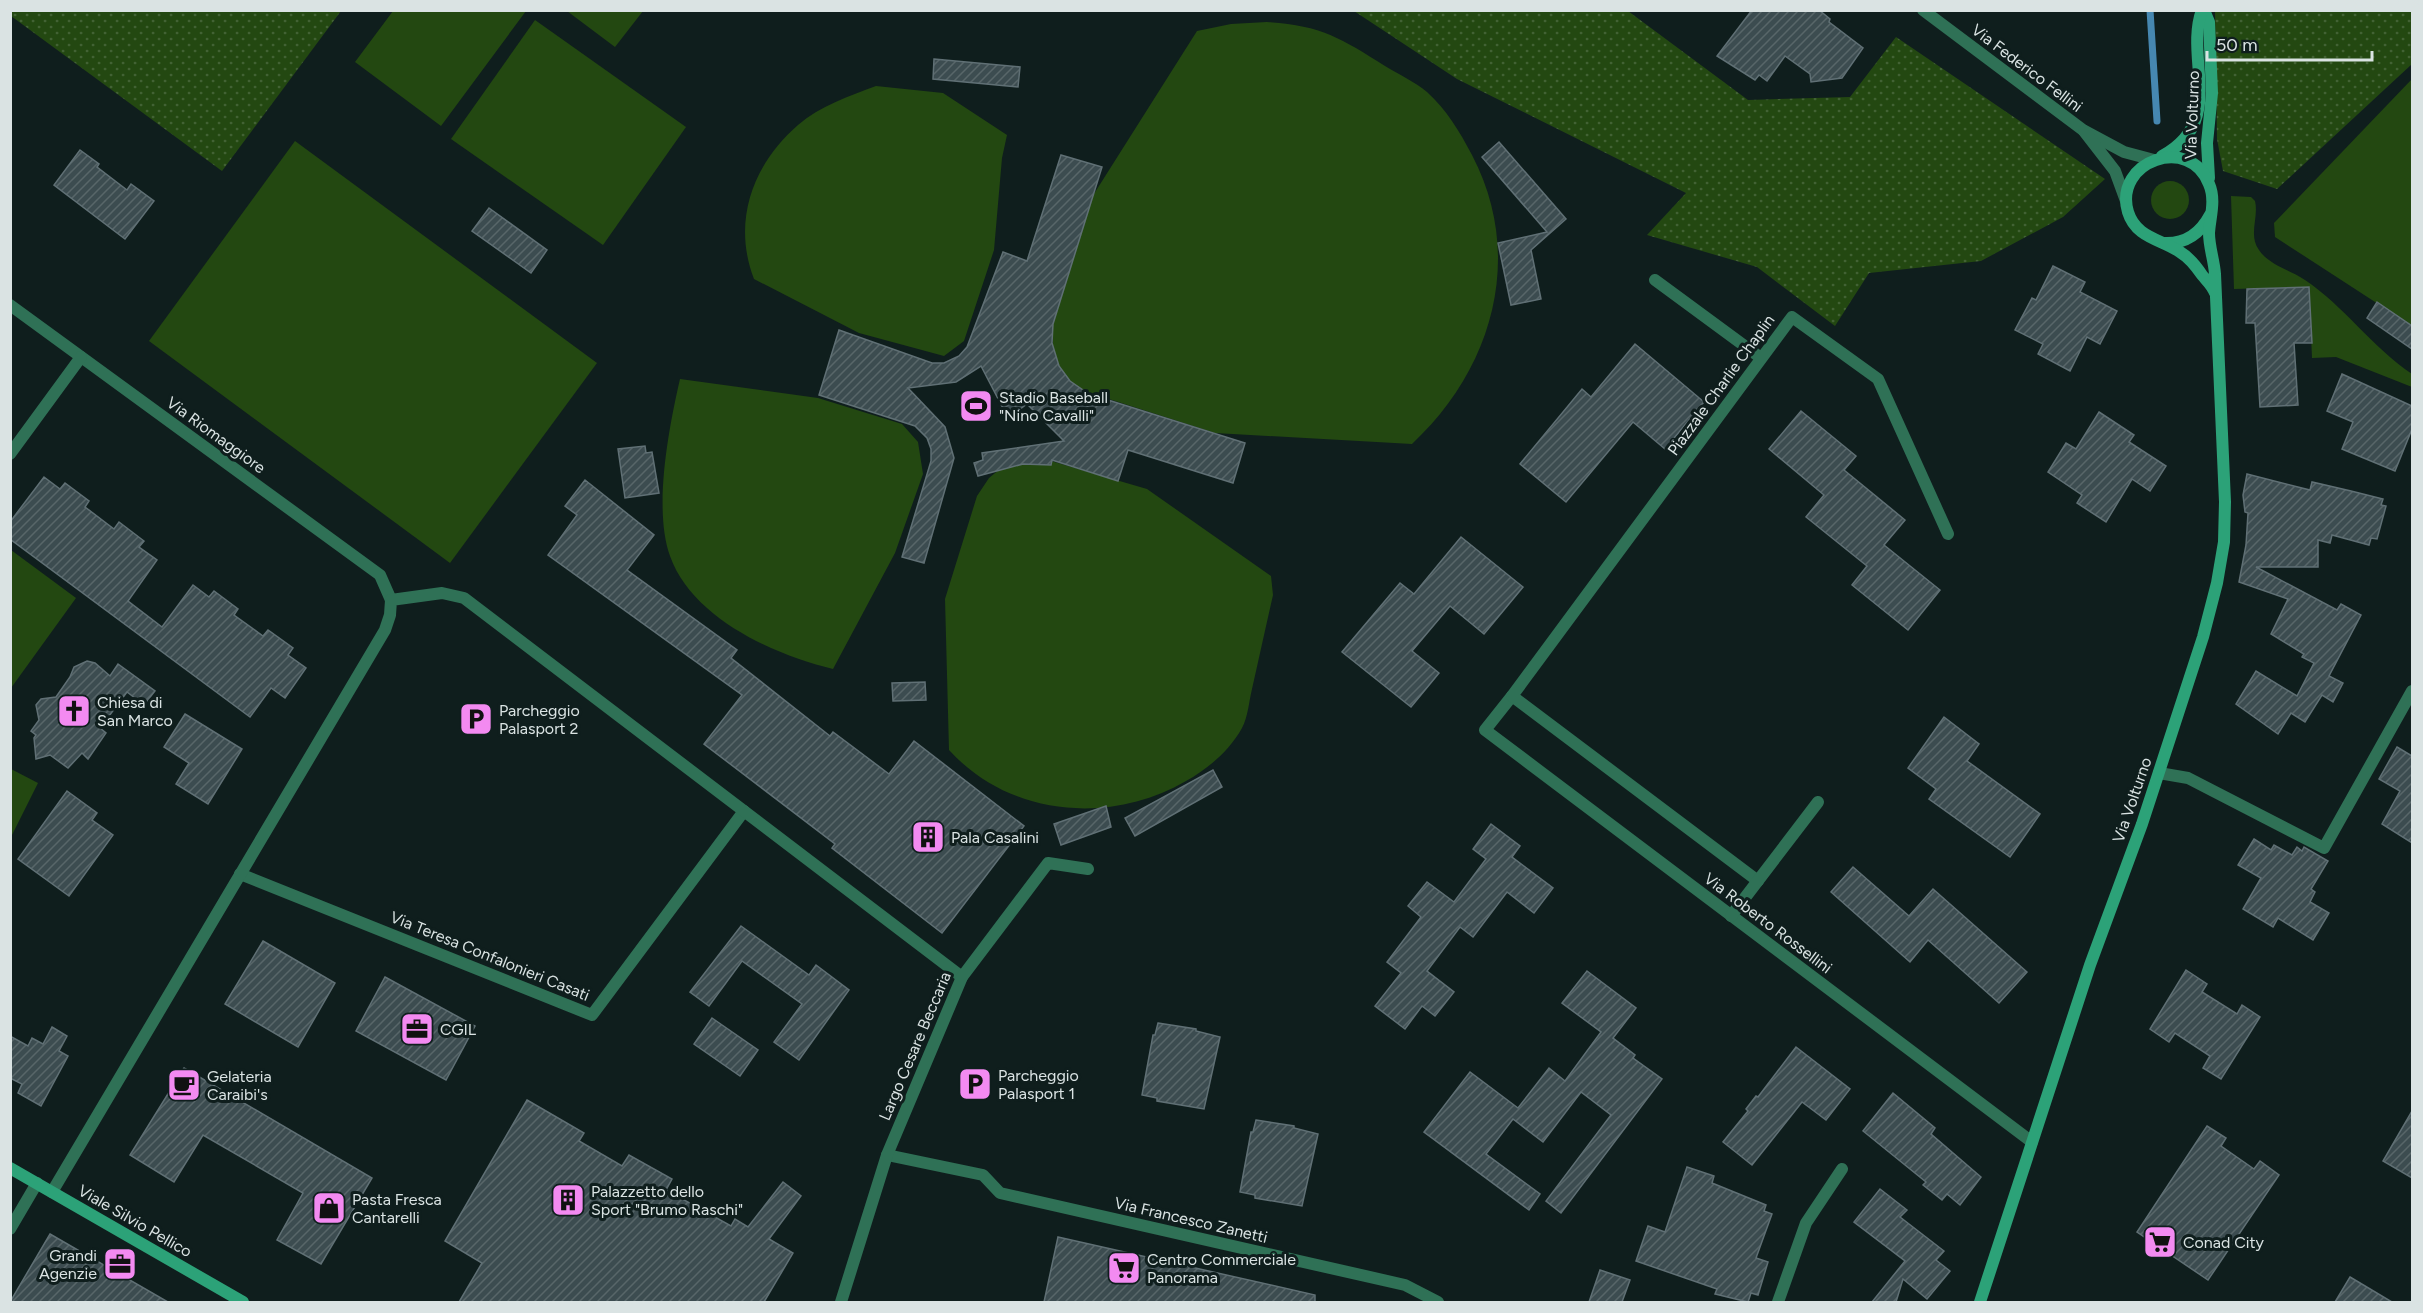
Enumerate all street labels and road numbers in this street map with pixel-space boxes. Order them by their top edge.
street label: Via Federico Fellini [1968,20,2086,116]
street label: Via Volturno [2181,70,2203,160]
street label: Piazzale Charlie Chaplin [1664,311,1779,459]
street label: Via Riomaggiore [163,393,269,477]
street label: Via Volturno [2109,755,2155,845]
street label: Via Roberto Rossellini [1700,869,1836,977]
street label: Via Teresa Confalonieri Casati [388,907,592,1005]
street label: Largo Cesare Beccaria [875,969,955,1123]
street label: Viale Silvio Pellico [75,1181,195,1261]
street label: Via Francesco Zanetti [1113,1193,1269,1247]

